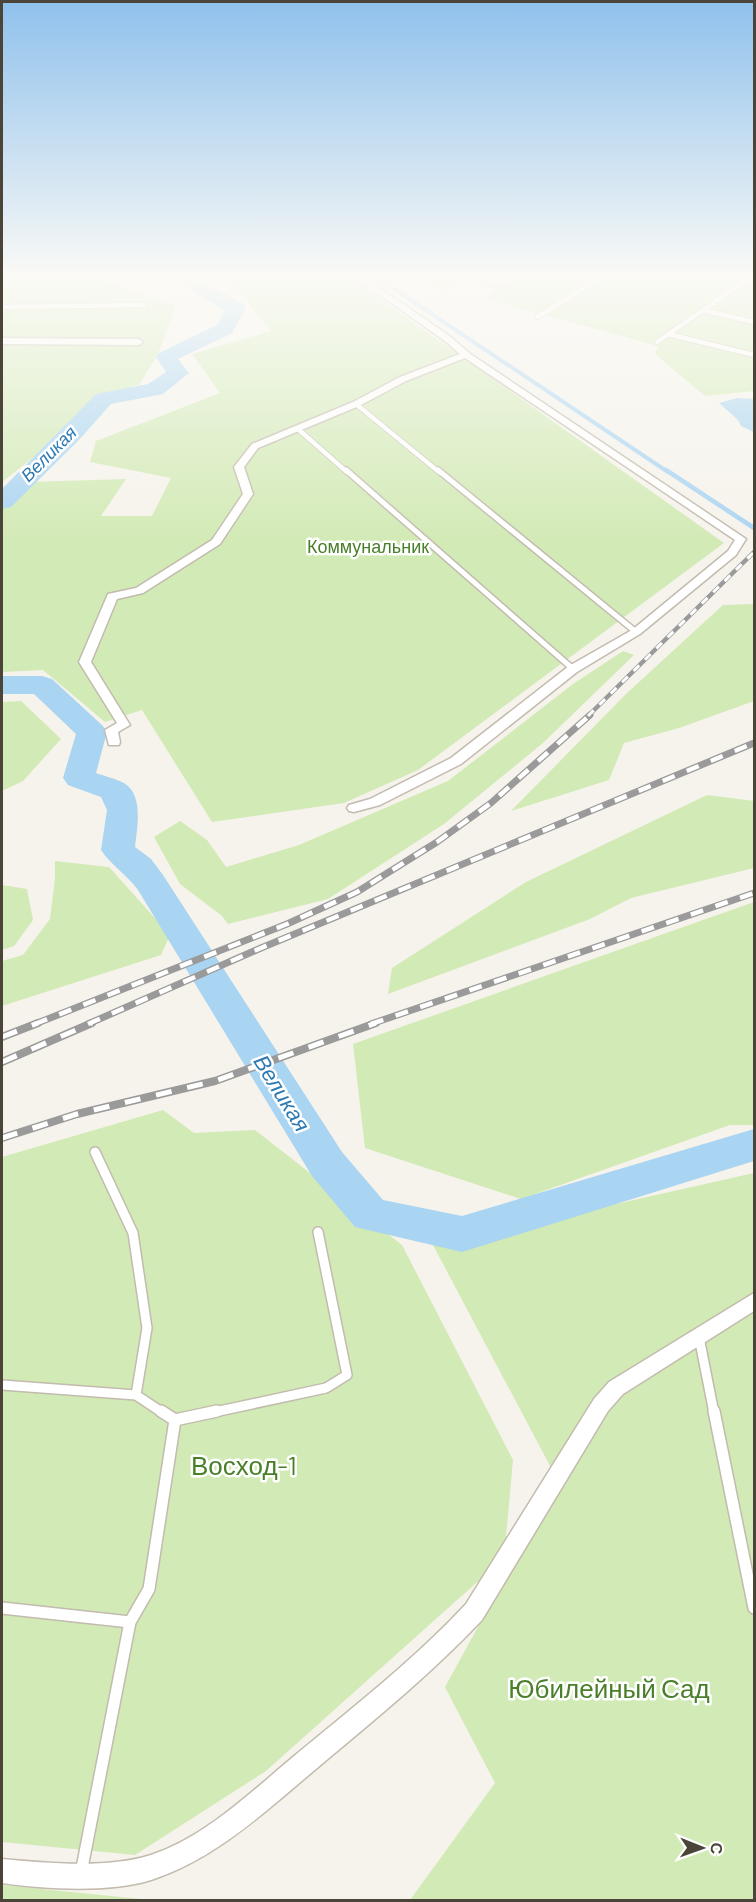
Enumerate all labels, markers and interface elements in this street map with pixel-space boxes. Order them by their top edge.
water label: Великая [16,421,81,486]
park label: Коммунальник [307,535,429,557]
water label: Великая [249,1049,317,1136]
park label: Восход-1 [191,1449,297,1480]
park label: Юбилейный Сад [508,1672,710,1703]
north arrow [672,1818,732,1878]
text: С [708,1842,727,1855]

